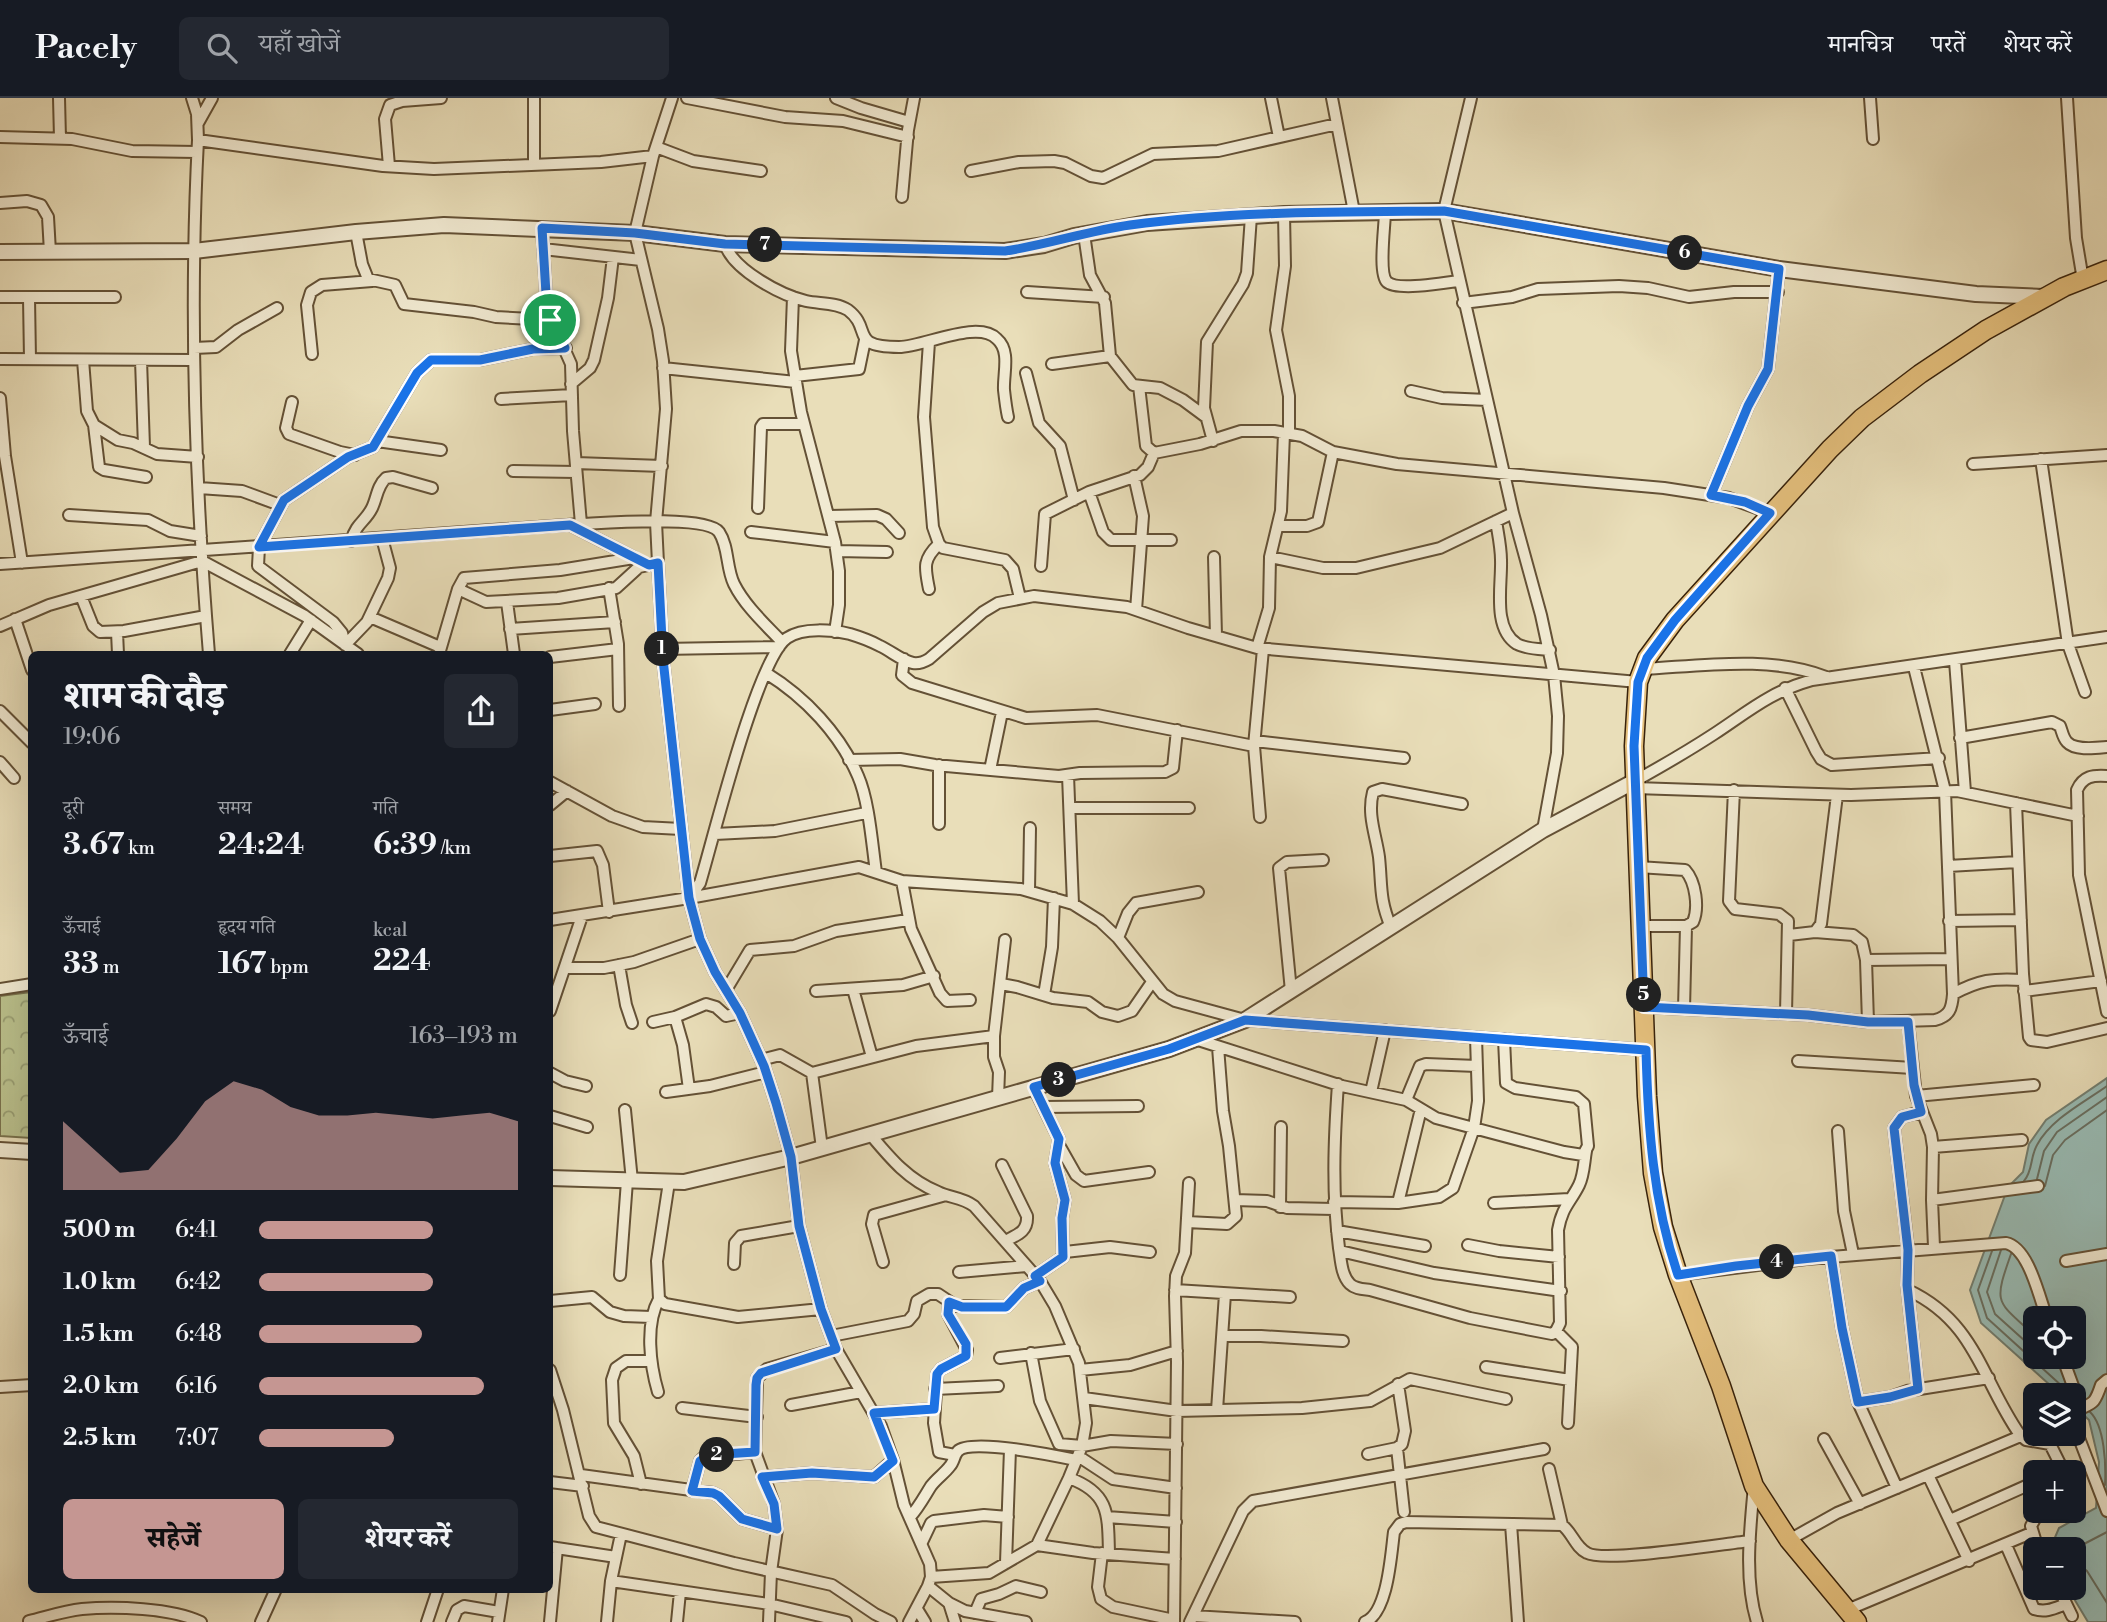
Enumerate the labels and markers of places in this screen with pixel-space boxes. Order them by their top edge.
pin: 7 [748,228,782,262]
pin: 6 [1668,236,1702,270]
pin [520,290,580,350]
pin: 1 [644,632,680,666]
pin: 5 [1626,978,1662,1012]
pin: 3 [1042,1062,1076,1098]
pin: 4 [1760,1244,1795,1280]
pin: 2 [700,1438,734,1472]

